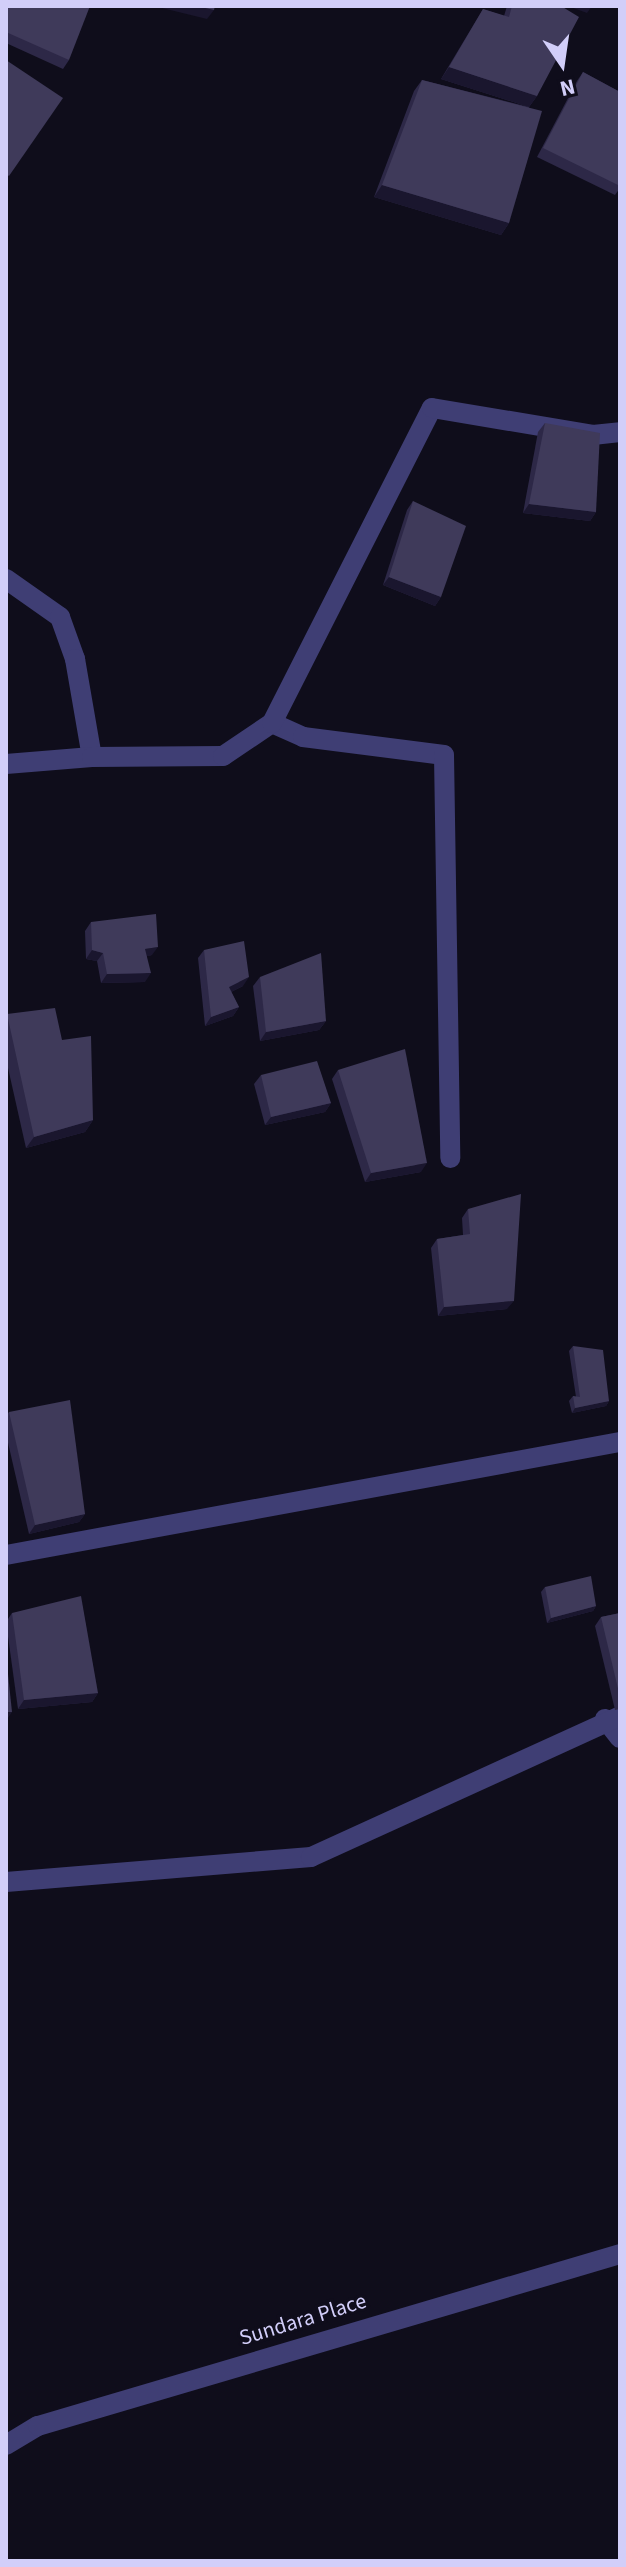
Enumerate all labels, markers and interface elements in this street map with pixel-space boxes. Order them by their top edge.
north arrow [522,24,602,104]
text: N [557,70,578,105]
street label: Sundara Place [236,2288,370,2352]

